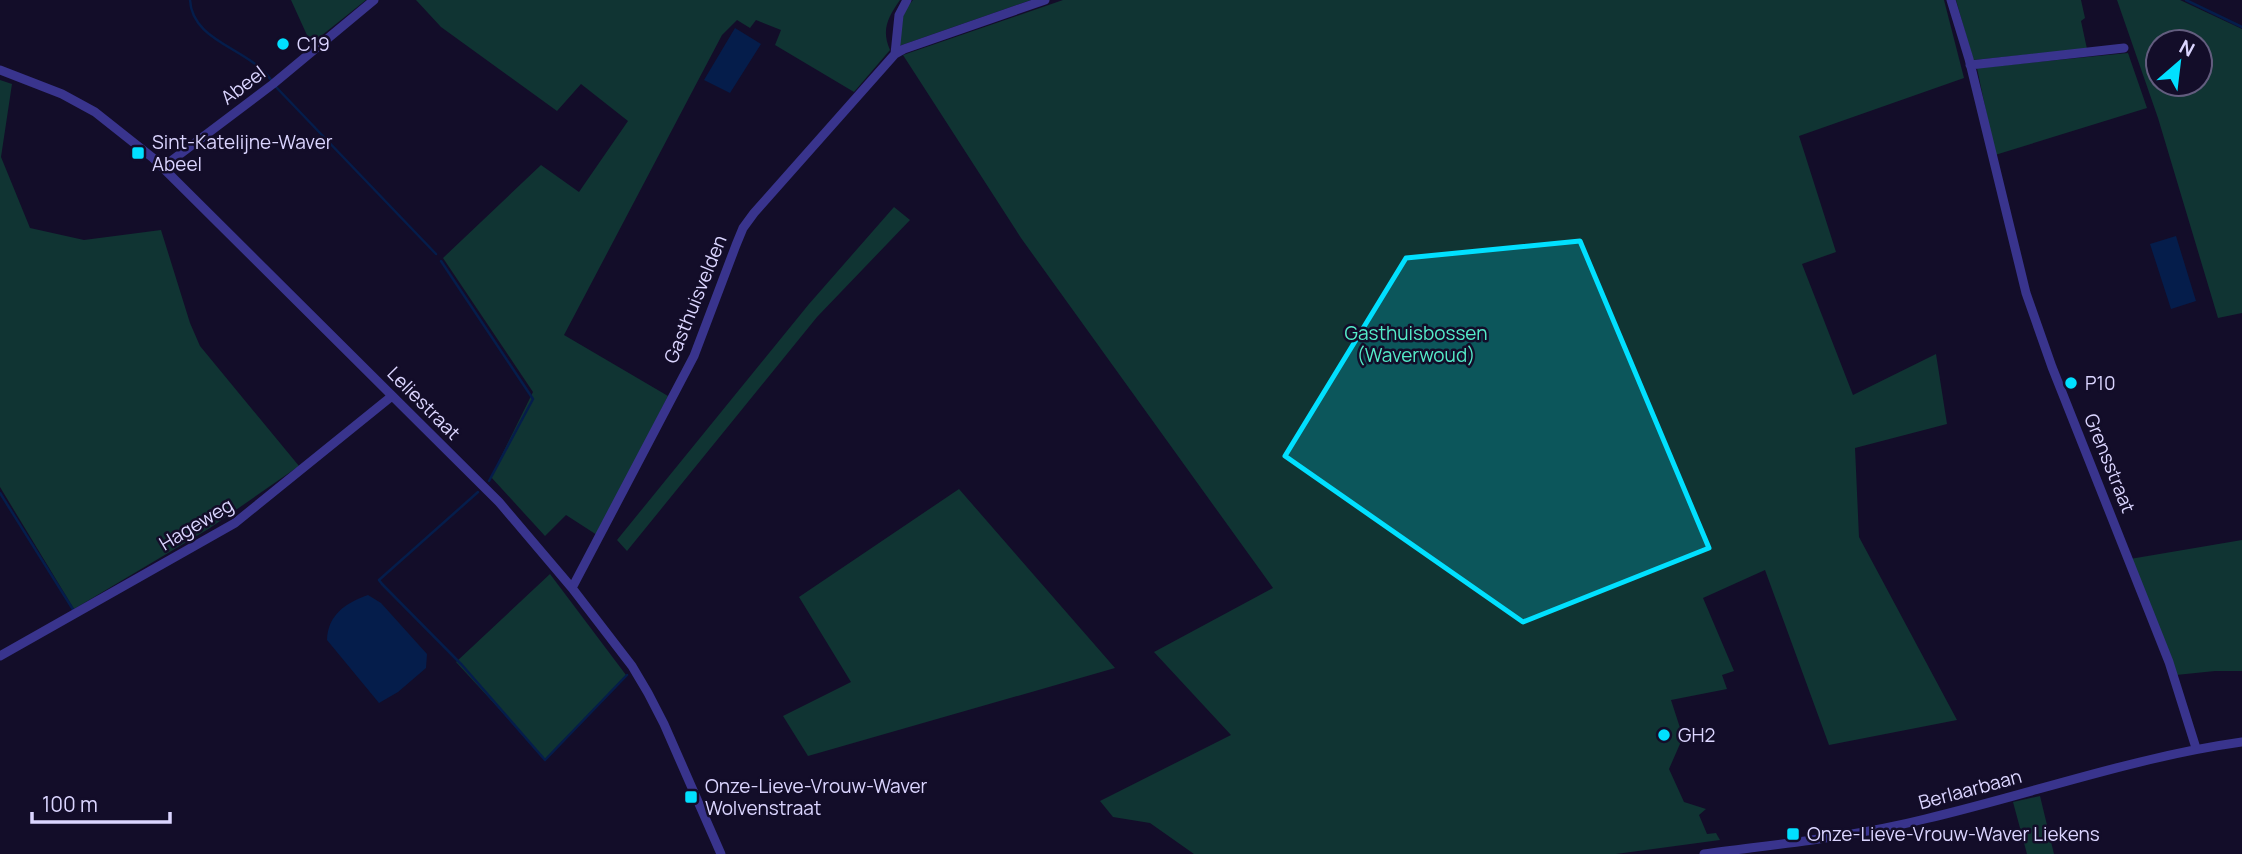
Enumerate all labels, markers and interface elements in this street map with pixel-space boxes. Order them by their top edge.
north arrow [2144,28,2214,98]
place label: C19 [297,31,330,57]
text: N [2175,33,2199,63]
marker: C19 [275,36,291,52]
street label: Abeel [215,60,271,110]
place label: Sint-Katelijne-Waver Abeel [152,129,333,177]
marker: Sint-Katelijne-Waver Abeel [130,145,146,161]
street label: Gasthuisvelden [657,231,733,367]
park label: Gasthuisbossen (Waverwoud) [1345,320,1487,368]
street label: Leliestraat [382,361,466,445]
place label: P10 [2085,370,2115,396]
marker: P10 [2063,375,2079,391]
street label: Grensstraat [2078,409,2142,517]
street label: Hageweg [154,492,238,556]
place label: GH2 [1678,722,1715,748]
marker: GH2 [1656,727,1672,743]
street label: Berlaarbaan [1916,763,2024,815]
place label: Onze-Lieve-Vrouw-Waver Wolvenstraat [705,773,928,821]
scale bar [32,780,170,824]
marker: Onze-Lieve-Vrouw-Waver Wolvenstraat [683,789,699,805]
text: 100 m [42,790,98,818]
place label: Onze-Lieve-Vrouw-Waver Liekens [1807,821,2100,847]
marker: Onze-Lieve-Vrouw-Waver Liekens [1785,826,1801,842]

